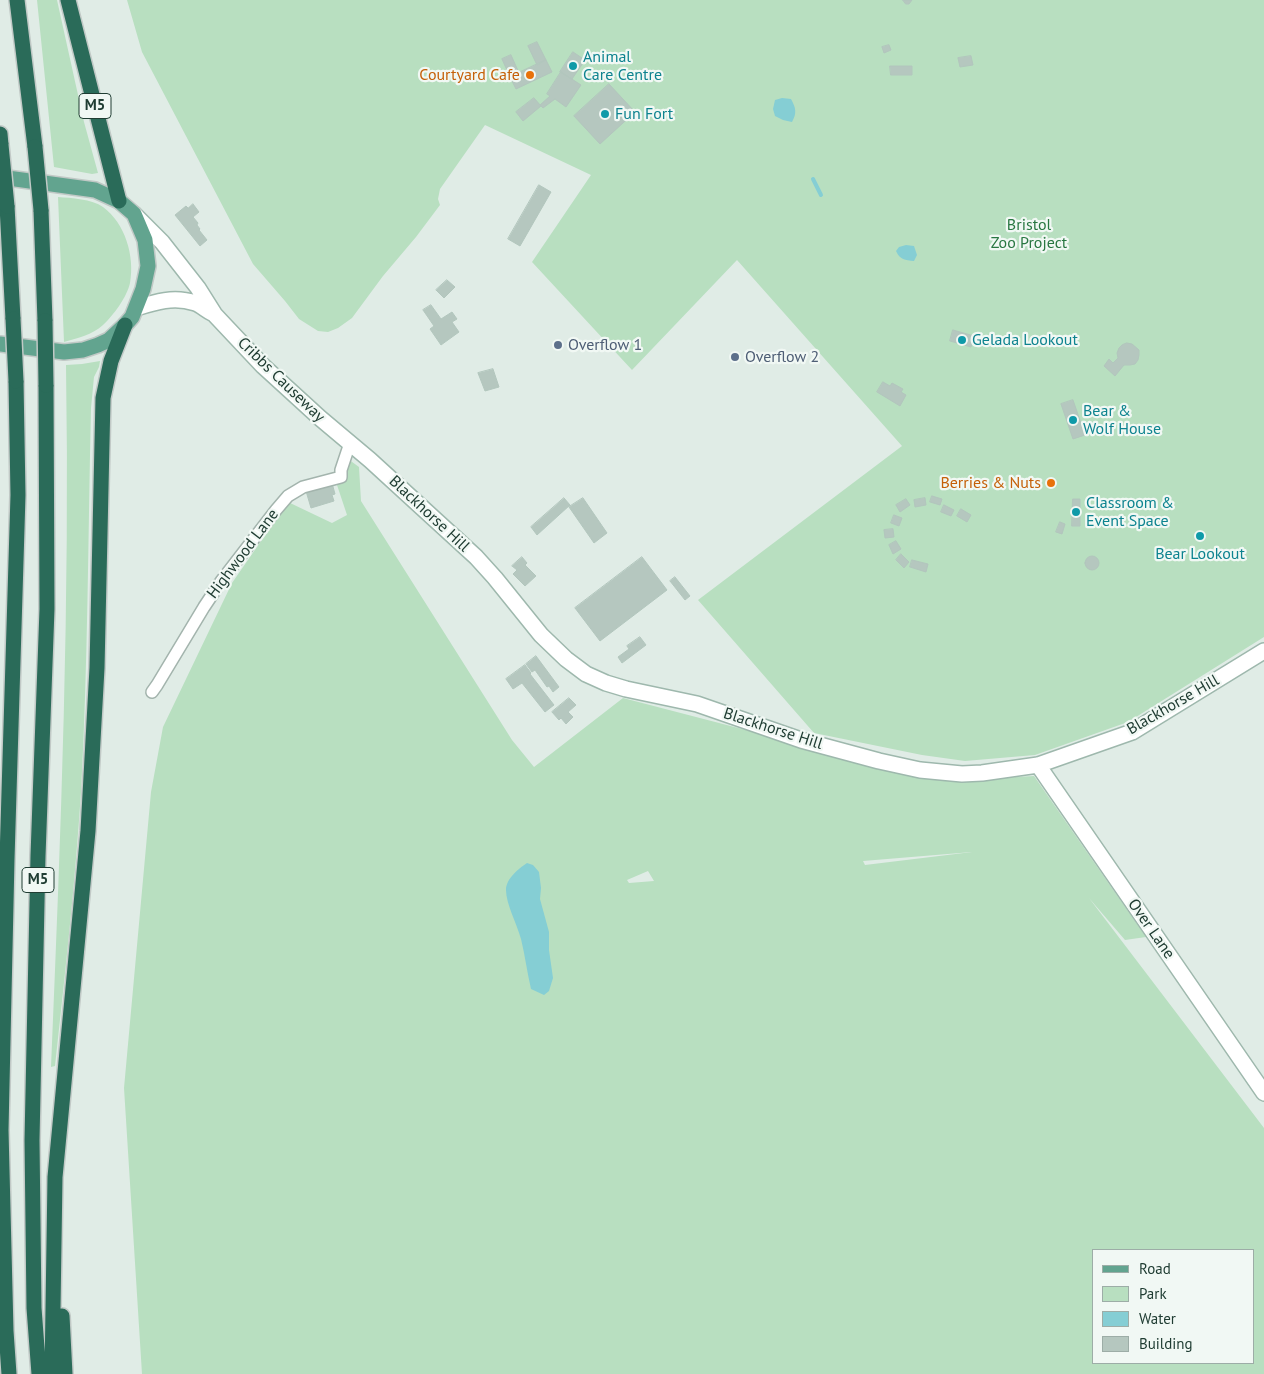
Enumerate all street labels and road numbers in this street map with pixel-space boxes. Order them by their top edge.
road number: M5 [79,94,111,118]
street label: Cribbs Causeway [233,333,329,427]
street label: Blackhorse Hill [385,472,473,556]
street label: Highwood Lane [203,506,283,602]
street label: Blackhorse Hill [1124,671,1222,739]
street label: Blackhorse Hill [721,704,825,754]
road number: M5 [22,868,54,892]
street label: Over Lane [1123,895,1179,963]

